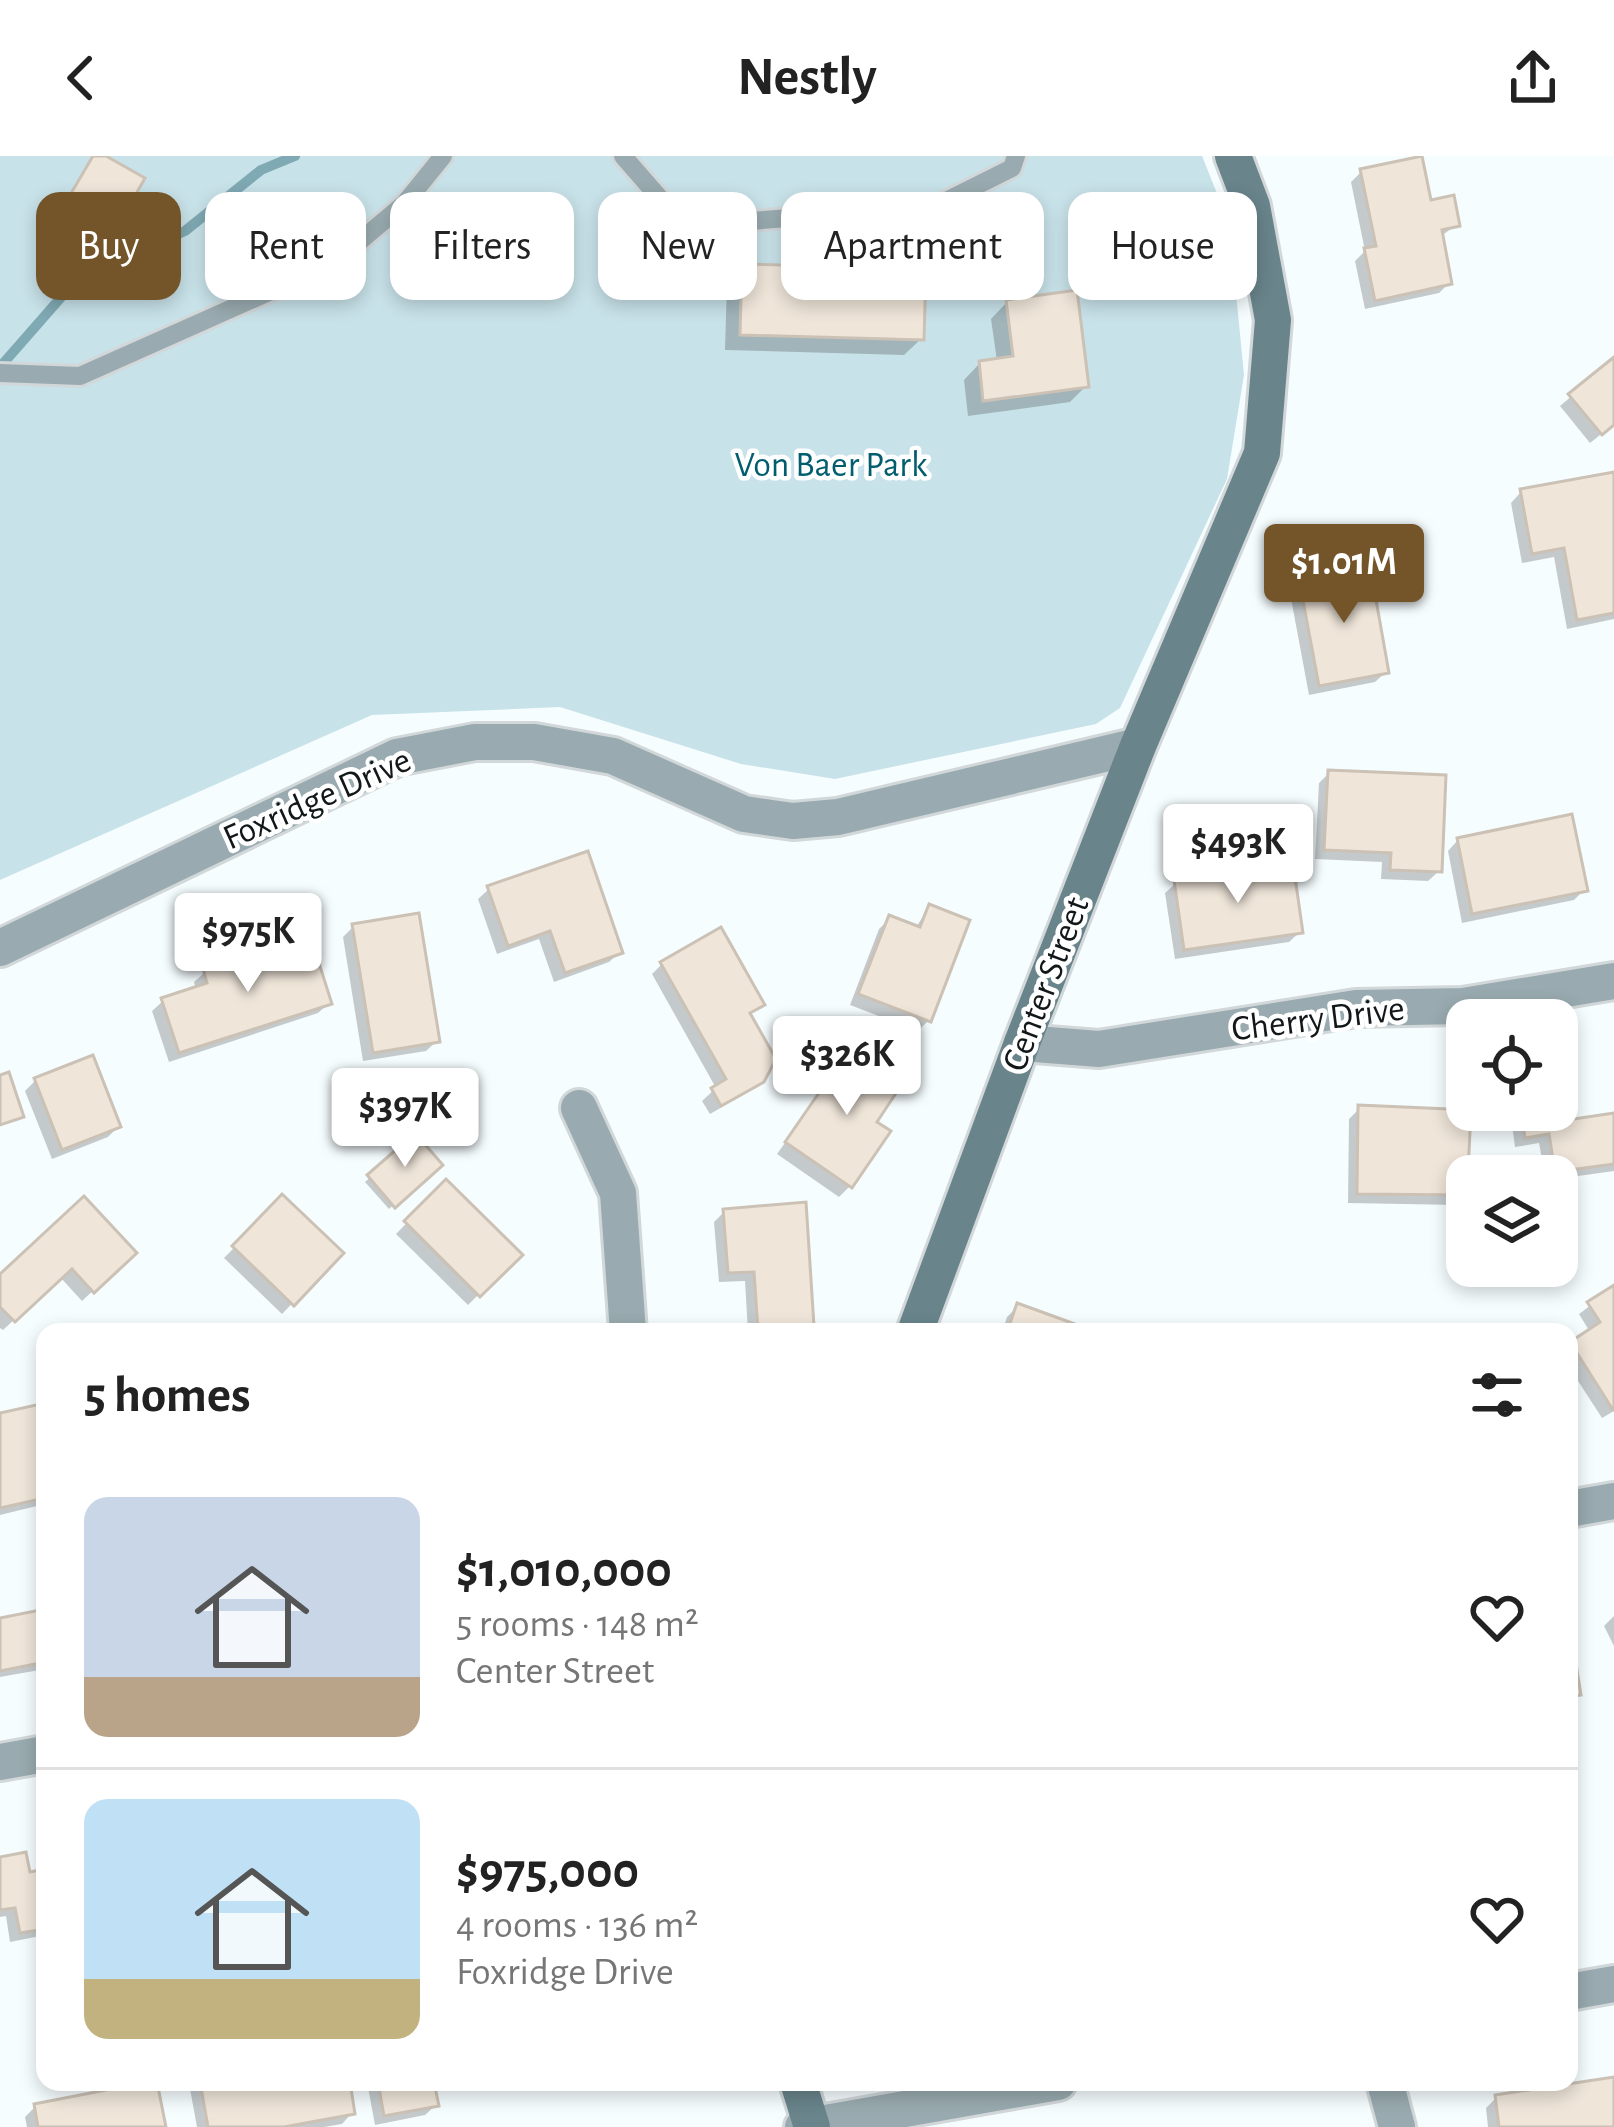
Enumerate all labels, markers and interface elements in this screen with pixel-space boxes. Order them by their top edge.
icon: back [48,45,114,111]
icon: share [1500,45,1566,111]
text: Nestly [737,51,877,105]
chip: Buy [36,192,181,300]
chip: Rent [205,192,366,300]
chip: Filters [390,192,574,300]
chip: New [598,192,757,300]
chip: Apartment [781,192,1044,300]
chip: House [1068,192,1257,300]
park label: Von Baer Park [735,447,928,483]
pin: $1.01M [1246,524,1442,626]
text: $1.01M [1291,543,1397,582]
street label: Foxridge Drive [218,742,416,856]
pin: $493K [1154,804,1322,906]
text: $493K [1190,823,1286,862]
street label: Center Street [996,892,1096,1076]
pin: $975K [164,893,332,995]
text: $975K [202,912,294,951]
street label: Cherry Drive [1229,991,1407,1047]
map controls [1446,999,1578,1287]
button: locate [1446,999,1578,1131]
pin: $326K [763,1016,931,1118]
text: $326K [800,1035,894,1074]
pin: $397K [321,1068,489,1170]
text: $397K [359,1087,451,1126]
button: layers [1446,1155,1578,1287]
icon: filters [1464,1362,1530,1428]
text: 5 homes [84,1370,251,1421]
icon: home [180,1545,324,1689]
text: $1,010,000 [456,1545,672,1596]
icon: heart [1464,1584,1530,1650]
text: 5 rooms · 148 m² [456,1605,699,1644]
text: Center Street [456,1652,654,1691]
text: $975,000 [456,1846,639,1897]
icon: home [180,1847,324,1991]
icon: heart [1464,1886,1530,1952]
text: 4 rooms · 136 m² [456,1906,698,1945]
text: Foxridge Drive [456,1953,674,1992]

